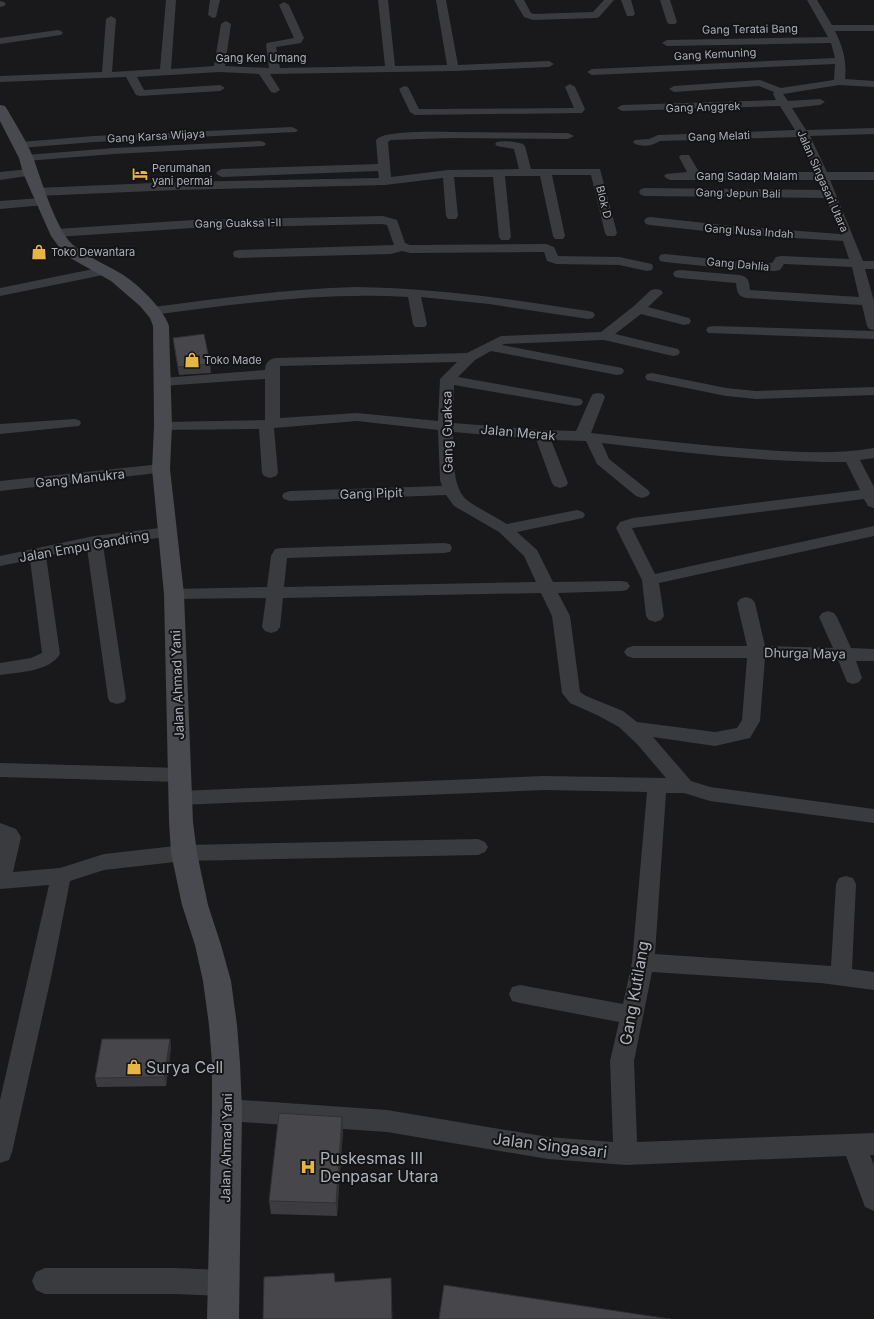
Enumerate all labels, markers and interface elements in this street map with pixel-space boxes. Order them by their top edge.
street label: Gang Teratai Bang [702,21,798,37]
street label: Gang Kemuning [673,45,757,63]
street label: Gang Ken Umang [216,51,306,65]
street label: Gang Anggrek [665,99,741,115]
street label: Gang Karsa Wijaya [107,126,205,146]
street label: Gang Melati [688,128,750,144]
street label: Jalan Singasari Utara [794,128,852,234]
place label: Perumahan yani permai [152,161,213,188]
hotel icon: Perumahan yani permai [131,165,149,183]
street label: Gang Sadap Malam [696,169,798,183]
street label: Blok D [593,184,615,220]
street label: Gang Jepun Bali [695,185,781,201]
street label: Gang Guaksa I-II [195,215,281,231]
street label: Gang Nusa Indah [704,221,794,241]
shop icon: Toko Dewantara [30,243,48,261]
place label: Toko Dewantara [51,245,135,259]
street label: Gang Dahlia [706,254,770,274]
shop icon: Toko Made [183,351,201,369]
place label: Toko Made [204,353,262,367]
street label: Gang Guaksa [438,391,456,473]
street label: Jalan Merak [480,421,556,443]
street label: Gang Manukra [34,465,126,491]
street label: Gang Pipit [339,484,403,502]
street label: Jalan Empu Gandring [18,527,150,565]
street label: Jalan Ahmad Yani [167,630,187,740]
street label: Dhurga Maya [764,644,846,662]
street label: Gang Kutilang [615,939,653,1047]
place label: Surya Cell [146,1057,223,1077]
shop icon: Surya Cell [125,1058,143,1076]
street label: Jalan Ahmad Yani [217,1093,235,1203]
street label: Jalan Singasari [492,1128,608,1162]
place label: Puskesmas III Denpasar Utara [320,1148,438,1186]
hospital icon: Puskesmas III Denpasar Utara [299,1158,317,1176]

